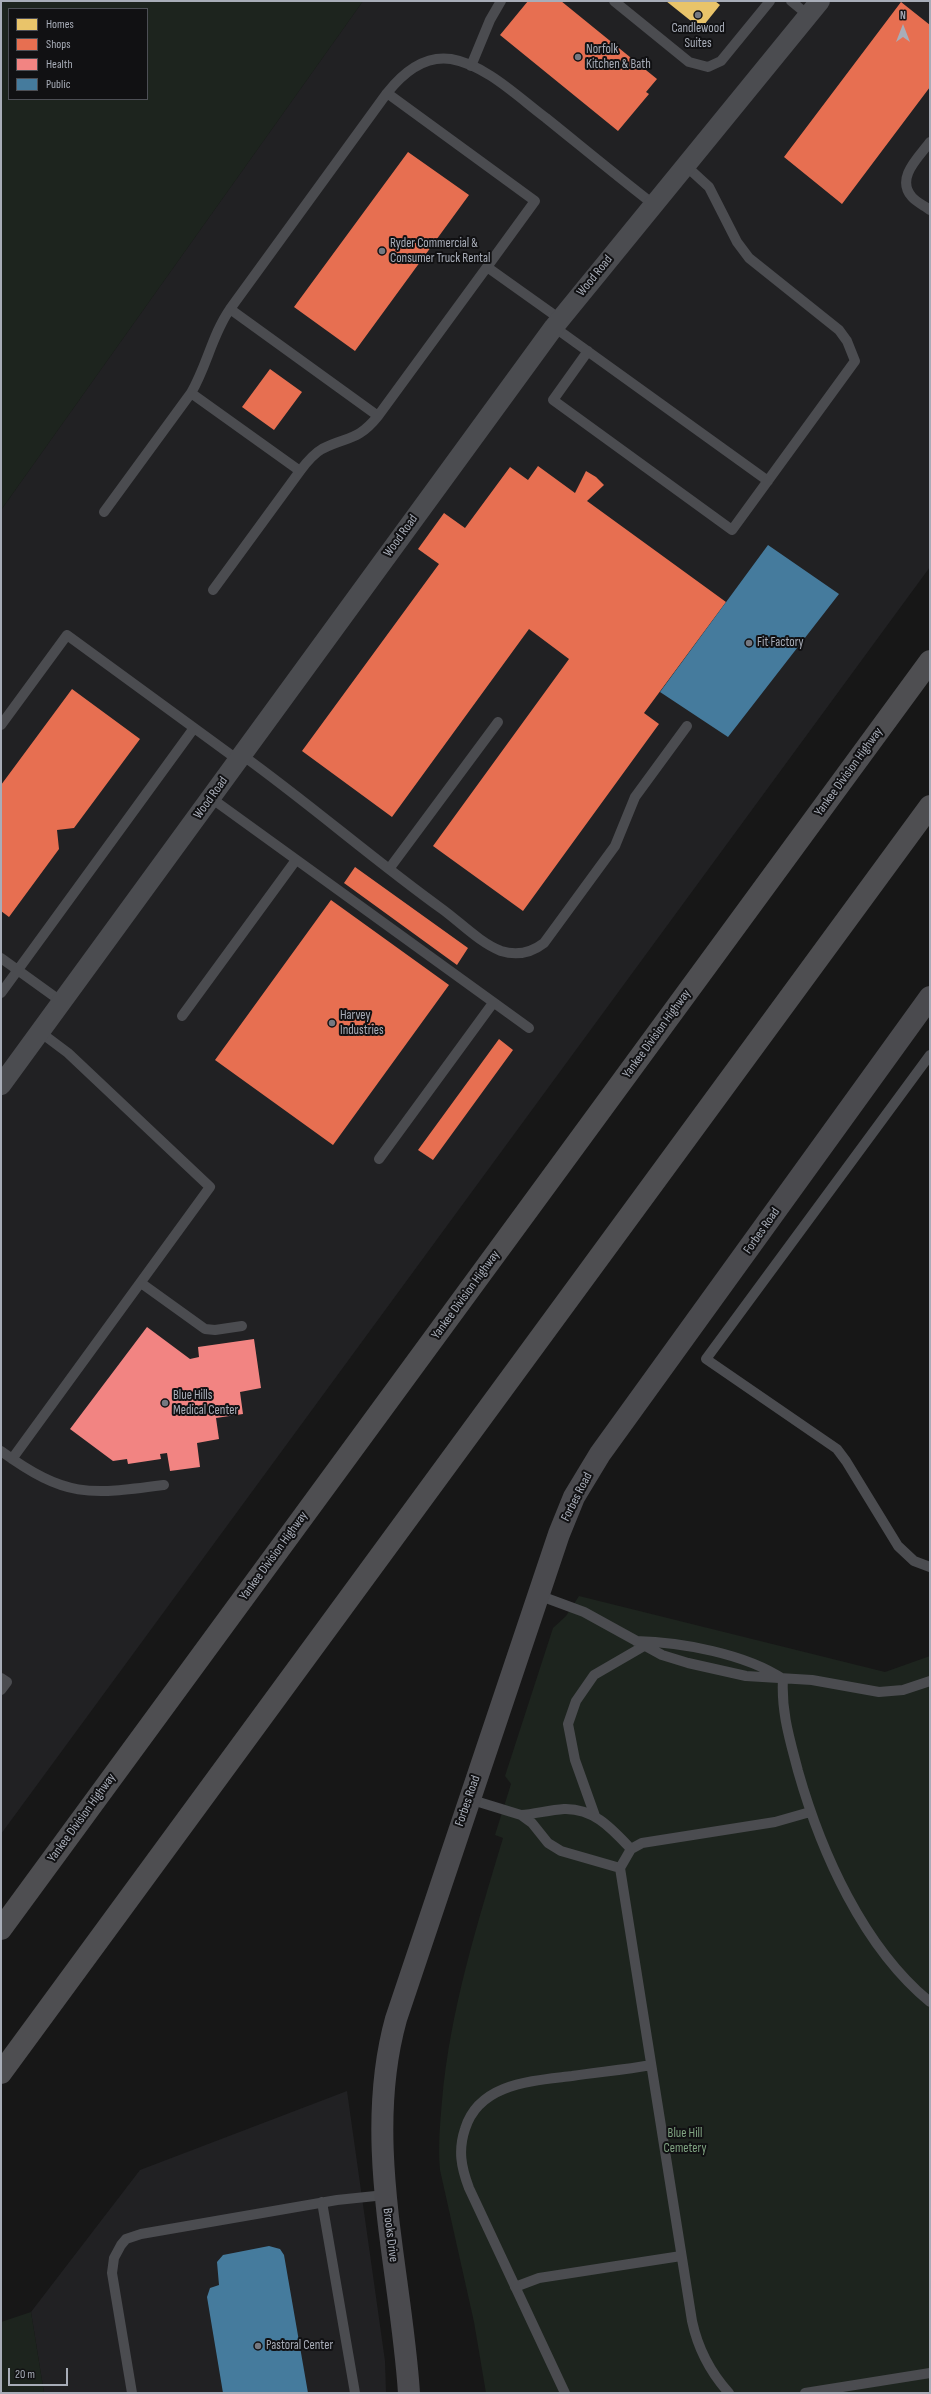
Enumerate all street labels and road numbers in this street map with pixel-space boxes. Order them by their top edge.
street label: Wood Road [574,252,616,300]
street label: Wood Road [381,512,421,560]
street label: Yankee Division Highway [812,725,886,819]
street label: Wood Road [191,774,231,822]
street label: Yankee Division Highway [620,987,694,1081]
street label: Forbes Road [740,1205,784,1257]
street label: Yankee Division Highway [429,1248,503,1342]
street label: Forbes Road [558,1470,596,1524]
street label: Yankee Division Highway [237,1509,311,1603]
street label: Yankee Division Highway [45,1771,119,1865]
street label: Forbes Road [452,1773,484,1829]
street label: Brooks Drive [379,2207,401,2263]

